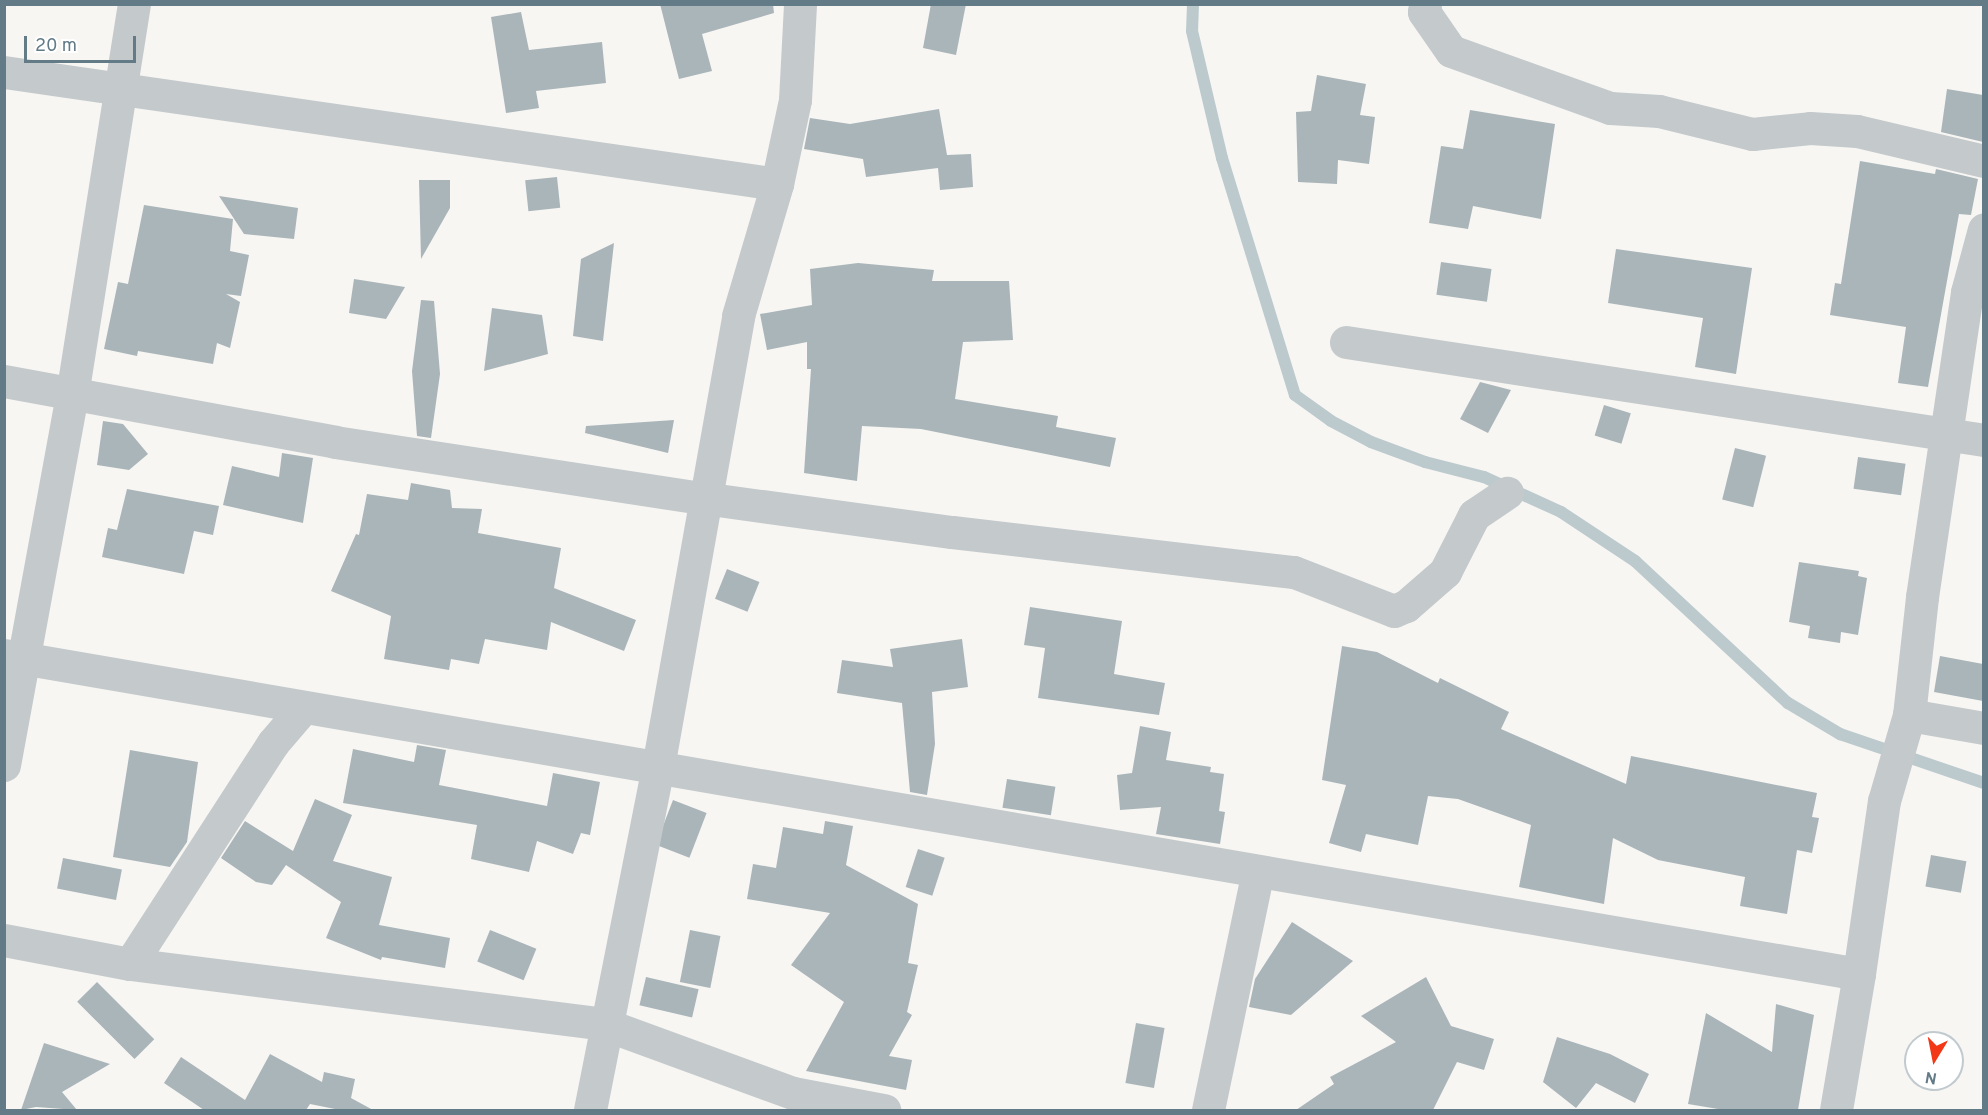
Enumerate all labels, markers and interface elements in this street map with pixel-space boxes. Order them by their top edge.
scale bar [27,24,140,62]
text: 20 m [35,35,77,58]
north arrow [1904,1031,1964,1091]
text: N [1924,1066,1939,1088]

